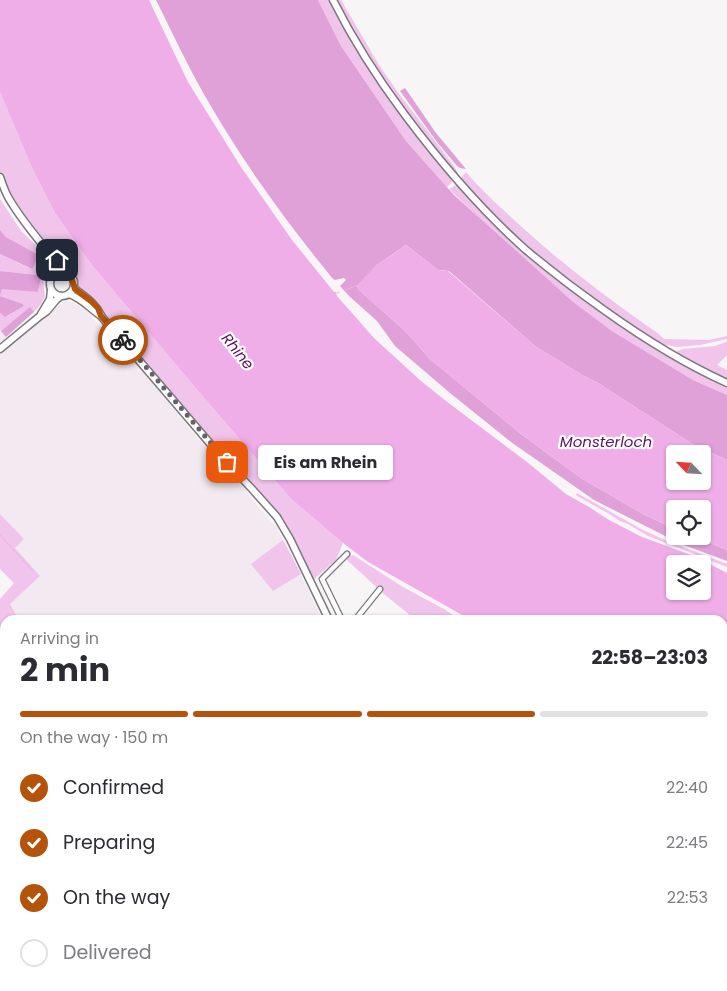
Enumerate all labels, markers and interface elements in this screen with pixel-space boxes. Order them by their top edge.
pin [36,239,78,281]
icon: home [43,246,71,274]
courier [98,315,148,365]
icon: bike [109,326,137,354]
water label: Rhine [217,328,259,374]
water label: Monsterloch [560,431,652,452]
pin [206,441,248,483]
callout: Eis am Rhein [257,444,392,480]
north arrow [666,445,711,490]
map controls [666,445,711,600]
icon: bag [213,448,241,476]
text: Eis am Rhein [274,451,377,474]
button: locate [666,500,711,545]
button: layers [666,555,711,600]
text: Arriving in [20,627,99,650]
text: 22:58–23:03 [591,644,708,671]
text: 2 min [20,647,110,692]
text: On the way · 150 m [20,726,168,749]
icon: check [20,774,48,802]
text: Confirmed [63,774,164,801]
text: 22:40 [666,776,708,799]
icon: check [20,829,48,857]
text: Preparing [63,829,155,856]
text: 22:45 [666,831,708,854]
icon: check [20,884,48,912]
text: On the way [63,884,170,911]
text: 22:53 [667,886,708,909]
text: Delivered [63,939,152,966]

